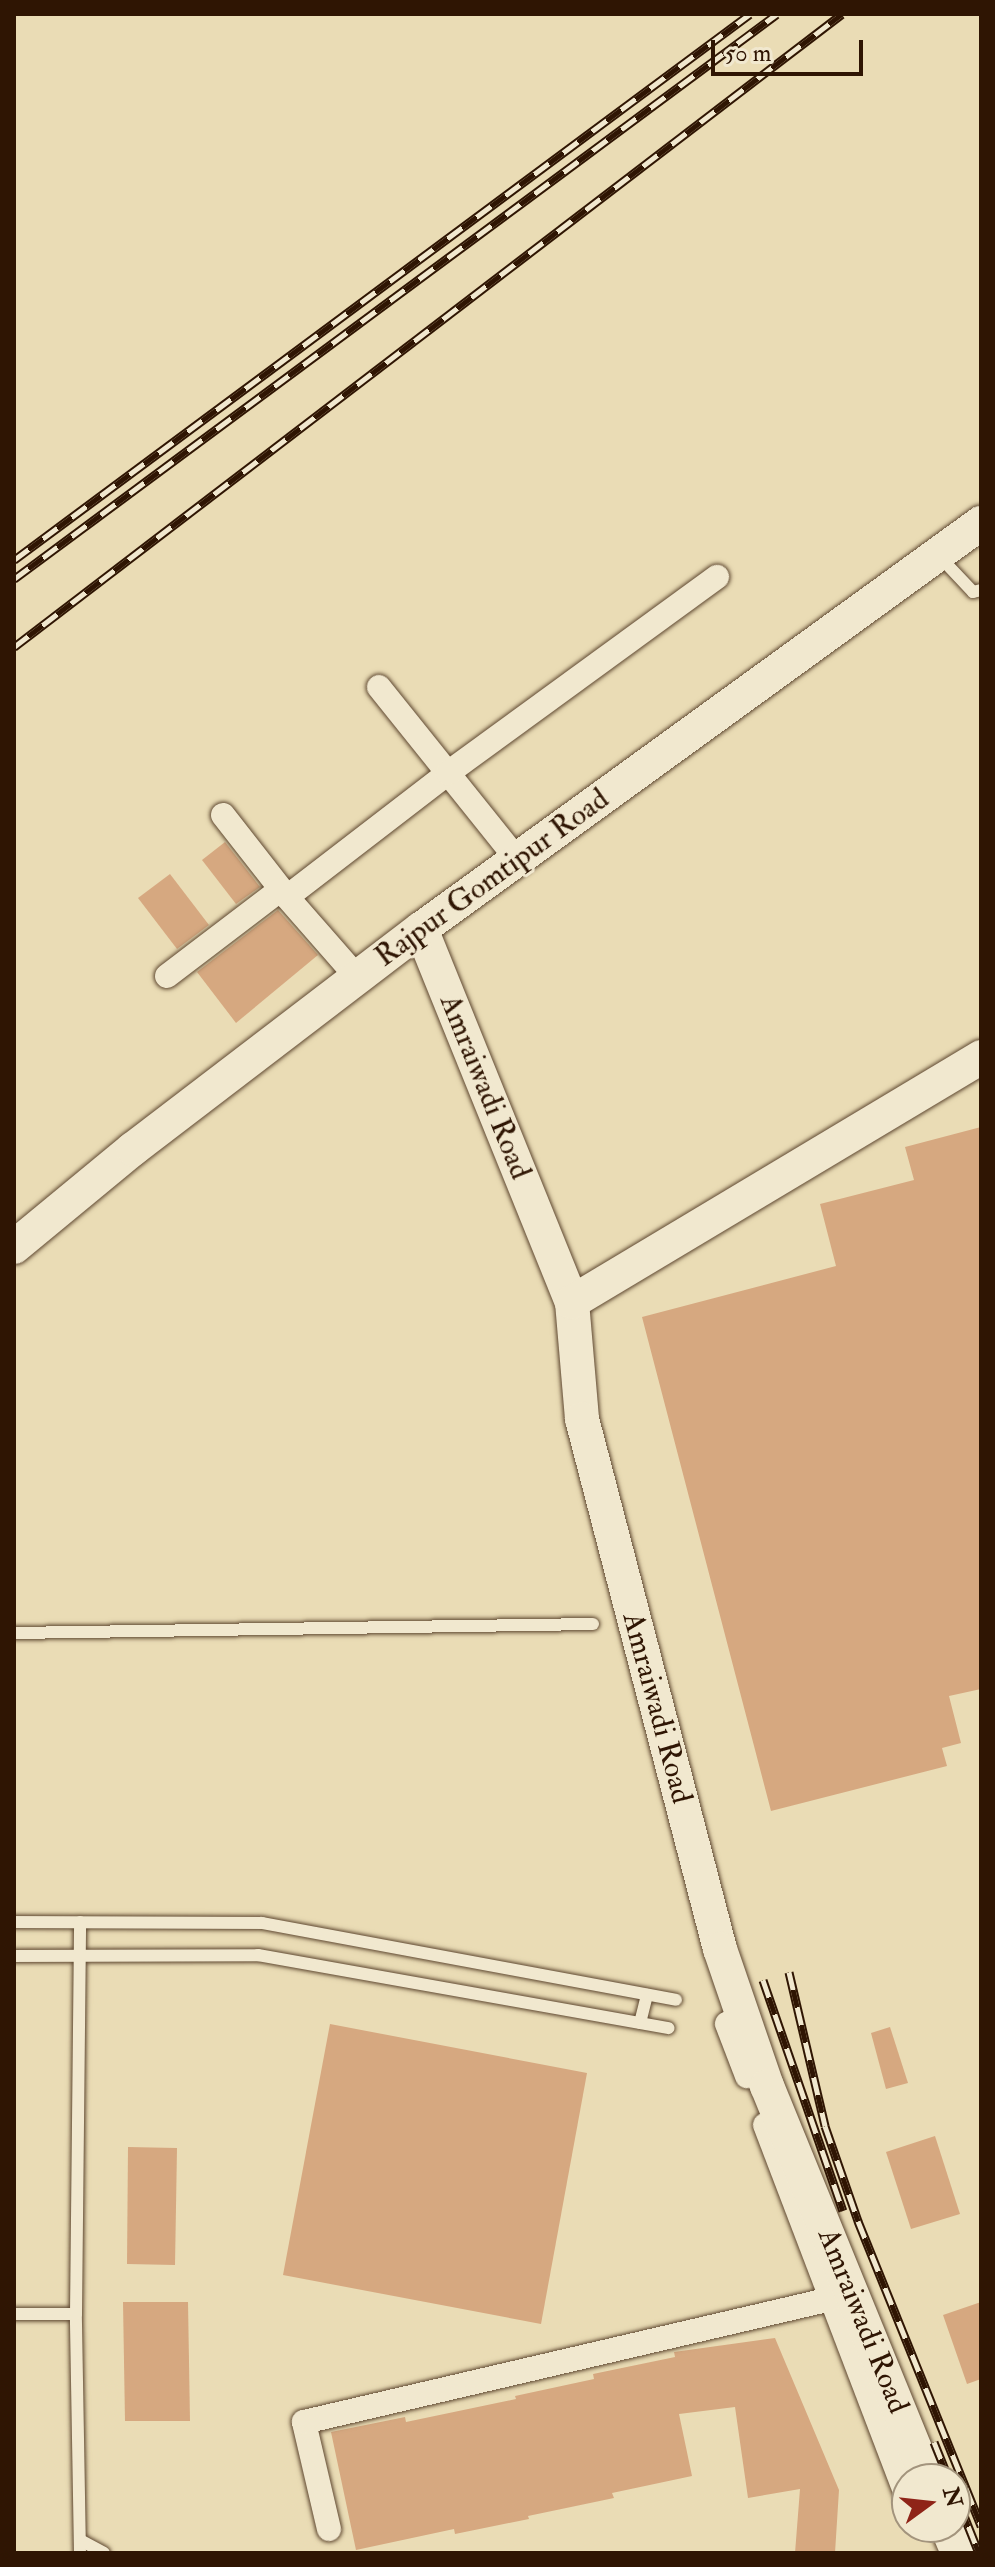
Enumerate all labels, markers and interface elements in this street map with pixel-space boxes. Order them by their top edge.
scale bar [715,24,867,74]
text: 50 m [725,38,771,69]
street label: Rajpur Gomtipur Road [368,781,616,975]
street label: Amraiwadi Road [432,989,538,1185]
street label: Amraiwadi Road [614,1609,700,1807]
street label: Amraiwadi Road [810,2223,916,2419]
north arrow [891,2463,971,2543]
text: N [936,2484,968,2510]

